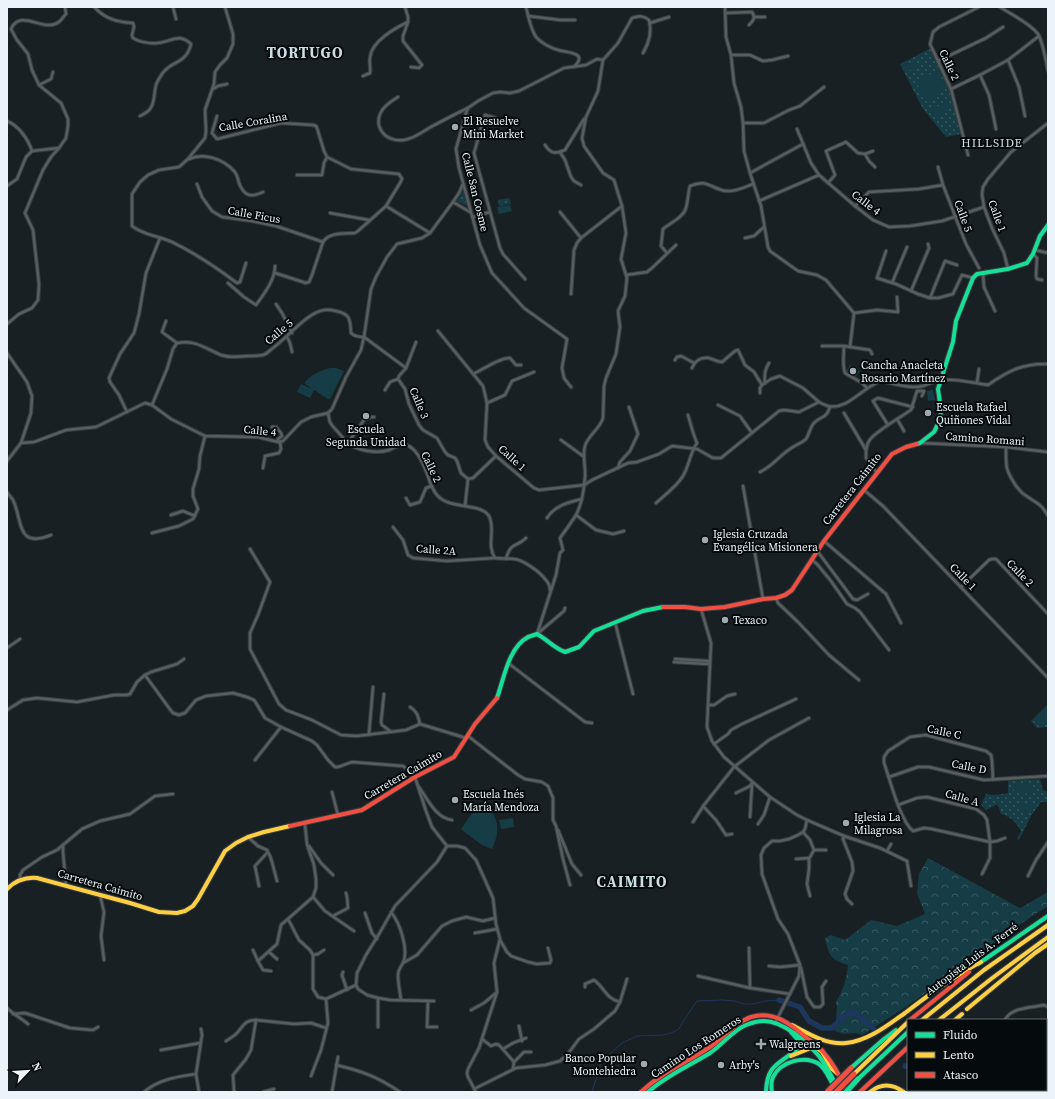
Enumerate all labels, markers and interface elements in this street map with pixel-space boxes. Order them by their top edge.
district label: TORTUGO [267,42,343,63]
street label: Calle 2 [935,47,963,83]
street label: Calle Coralina [218,109,289,135]
place label: El Resuelve Mini Market [463,114,524,142]
marker: El Resuelve Mini Market [450,122,460,132]
district label: HILLSIDE [961,135,1023,151]
street label: Calle San Cosme [458,151,492,233]
street label: Calle 4 [848,187,884,219]
street label: Calle 5 [950,198,976,234]
street label: Calle 1 [984,198,1010,234]
street label: Calle Ficus [226,203,282,227]
street label: Calle 5 [262,315,297,348]
place label: Cancha Anacleta Rosario Martínez [861,358,945,386]
marker: Cancha Anacleta Rosario Martínez [848,366,858,376]
street label: Calle 3 [406,385,432,421]
place label: Escuela Rafael Quiñones Vidal [936,400,1011,428]
marker: Escuela Rafael Quiñones Vidal [923,408,933,418]
marker: Escuela Segunda Unidad [361,411,371,421]
street label: Calle 4 [243,422,278,440]
place label: Escuela Segunda Unidad [326,422,407,450]
street label: Camino Romani [945,429,1025,449]
street label: Calle 1 [495,441,529,475]
street label: Calle 2 [417,449,445,485]
street label: Carretera Caimito [819,450,885,528]
place label: Iglesia Cruzada Evangélica Misionera [713,527,818,555]
marker: Iglesia Cruzada Evangélica Misionera [700,535,710,545]
street label: Calle 2A [415,541,457,559]
street label: Calle 2 [1003,556,1037,590]
street label: Calle 1 [946,560,980,594]
place label: Texaco [733,613,767,628]
marker: Texaco [720,615,730,625]
street label: Calle C [926,721,962,743]
street label: Carretera Caimito [361,747,445,803]
street label: Calle D [950,756,988,778]
street label: Calle A [943,786,981,810]
place label: Escuela Inés María Mendoza [463,787,540,815]
marker: Escuela Inés María Mendoza [450,795,460,805]
place label: Iglesia La Milagrosa [854,810,903,838]
marker: Iglesia La Milagrosa [841,818,851,828]
street label: Carretera Caimito [56,866,144,904]
district label: CAIMITO [596,871,668,892]
street label: Autopista Luis A. Ferré [923,919,1022,999]
street label: Camino Los Romeros [648,1012,744,1082]
legend [907,1019,1047,1091]
text: Fluido [943,1027,978,1043]
place label: Walgreens [769,1037,821,1052]
marker: Walgreens [756,1039,766,1049]
text: Lento [943,1047,974,1063]
north arrow [8,1051,48,1091]
place label: Banco Popular Montehiedra [565,1051,636,1079]
place label: Arby's [729,1058,759,1073]
marker: Banco Popular Montehiedra [639,1059,649,1069]
text: N [28,1060,45,1074]
marker: Arby's [716,1060,726,1070]
text: Atasco [943,1067,979,1083]

